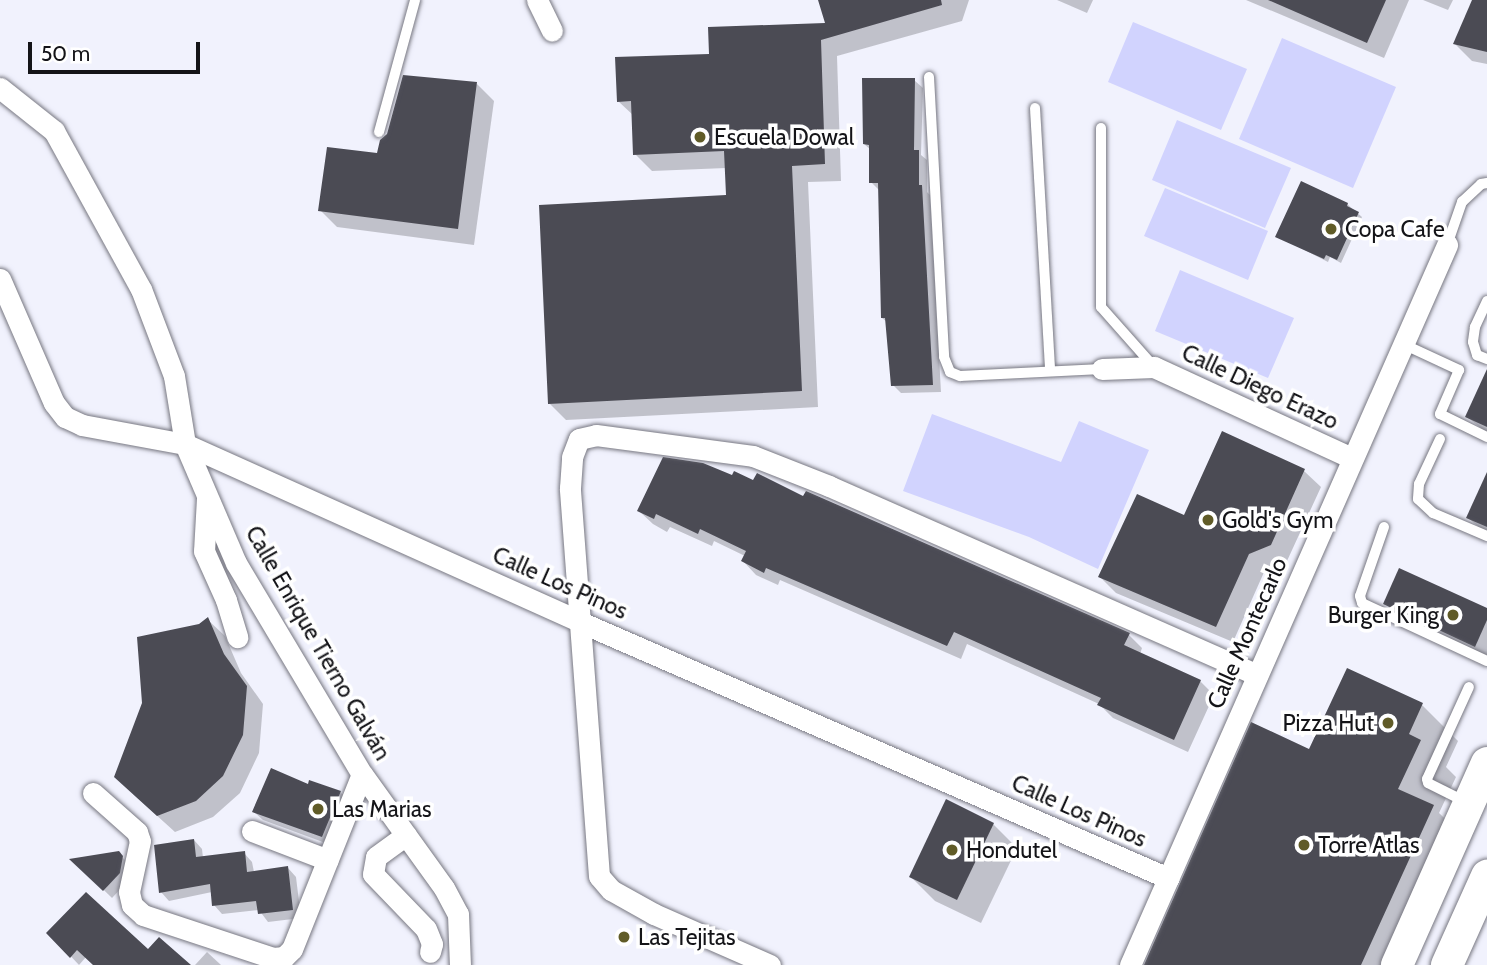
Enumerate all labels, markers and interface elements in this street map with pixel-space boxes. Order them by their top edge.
scale bar [32,28,203,72]
text: 50 m [41,41,90,66]
place label: Escuela Dowal [714,123,854,151]
marker: Escuela Dowal [692,129,708,145]
place label: Copa Cafe [1345,215,1445,243]
marker: Copa Cafe [1323,221,1339,237]
street label: Calle Diego Erazo [1177,339,1343,435]
place label: Gold's Gym [1222,506,1333,534]
marker: Gold's Gym [1200,512,1216,528]
street label: Calle Enrique Tierno Galván [240,521,396,765]
street label: Calle Los Pinos [488,541,632,625]
street label: Calle Montecarlo [1201,553,1293,713]
place label: Burger King [1328,601,1439,629]
marker: Burger King [1445,607,1461,623]
place label: Pizza Hut [1282,709,1374,737]
marker: Pizza Hut [1380,715,1396,731]
street label: Calle Los Pinos [1007,769,1151,853]
place label: Las Marias [332,795,432,823]
marker: Las Marias [310,801,326,817]
place label: Torre Atlas [1318,831,1420,859]
place label: Hondutel [966,836,1057,864]
marker: Torre Atlas [1296,837,1312,853]
marker: Hondutel [944,842,960,858]
place label: Las Tejitas [638,923,736,951]
marker: Las Tejitas [616,929,632,945]

